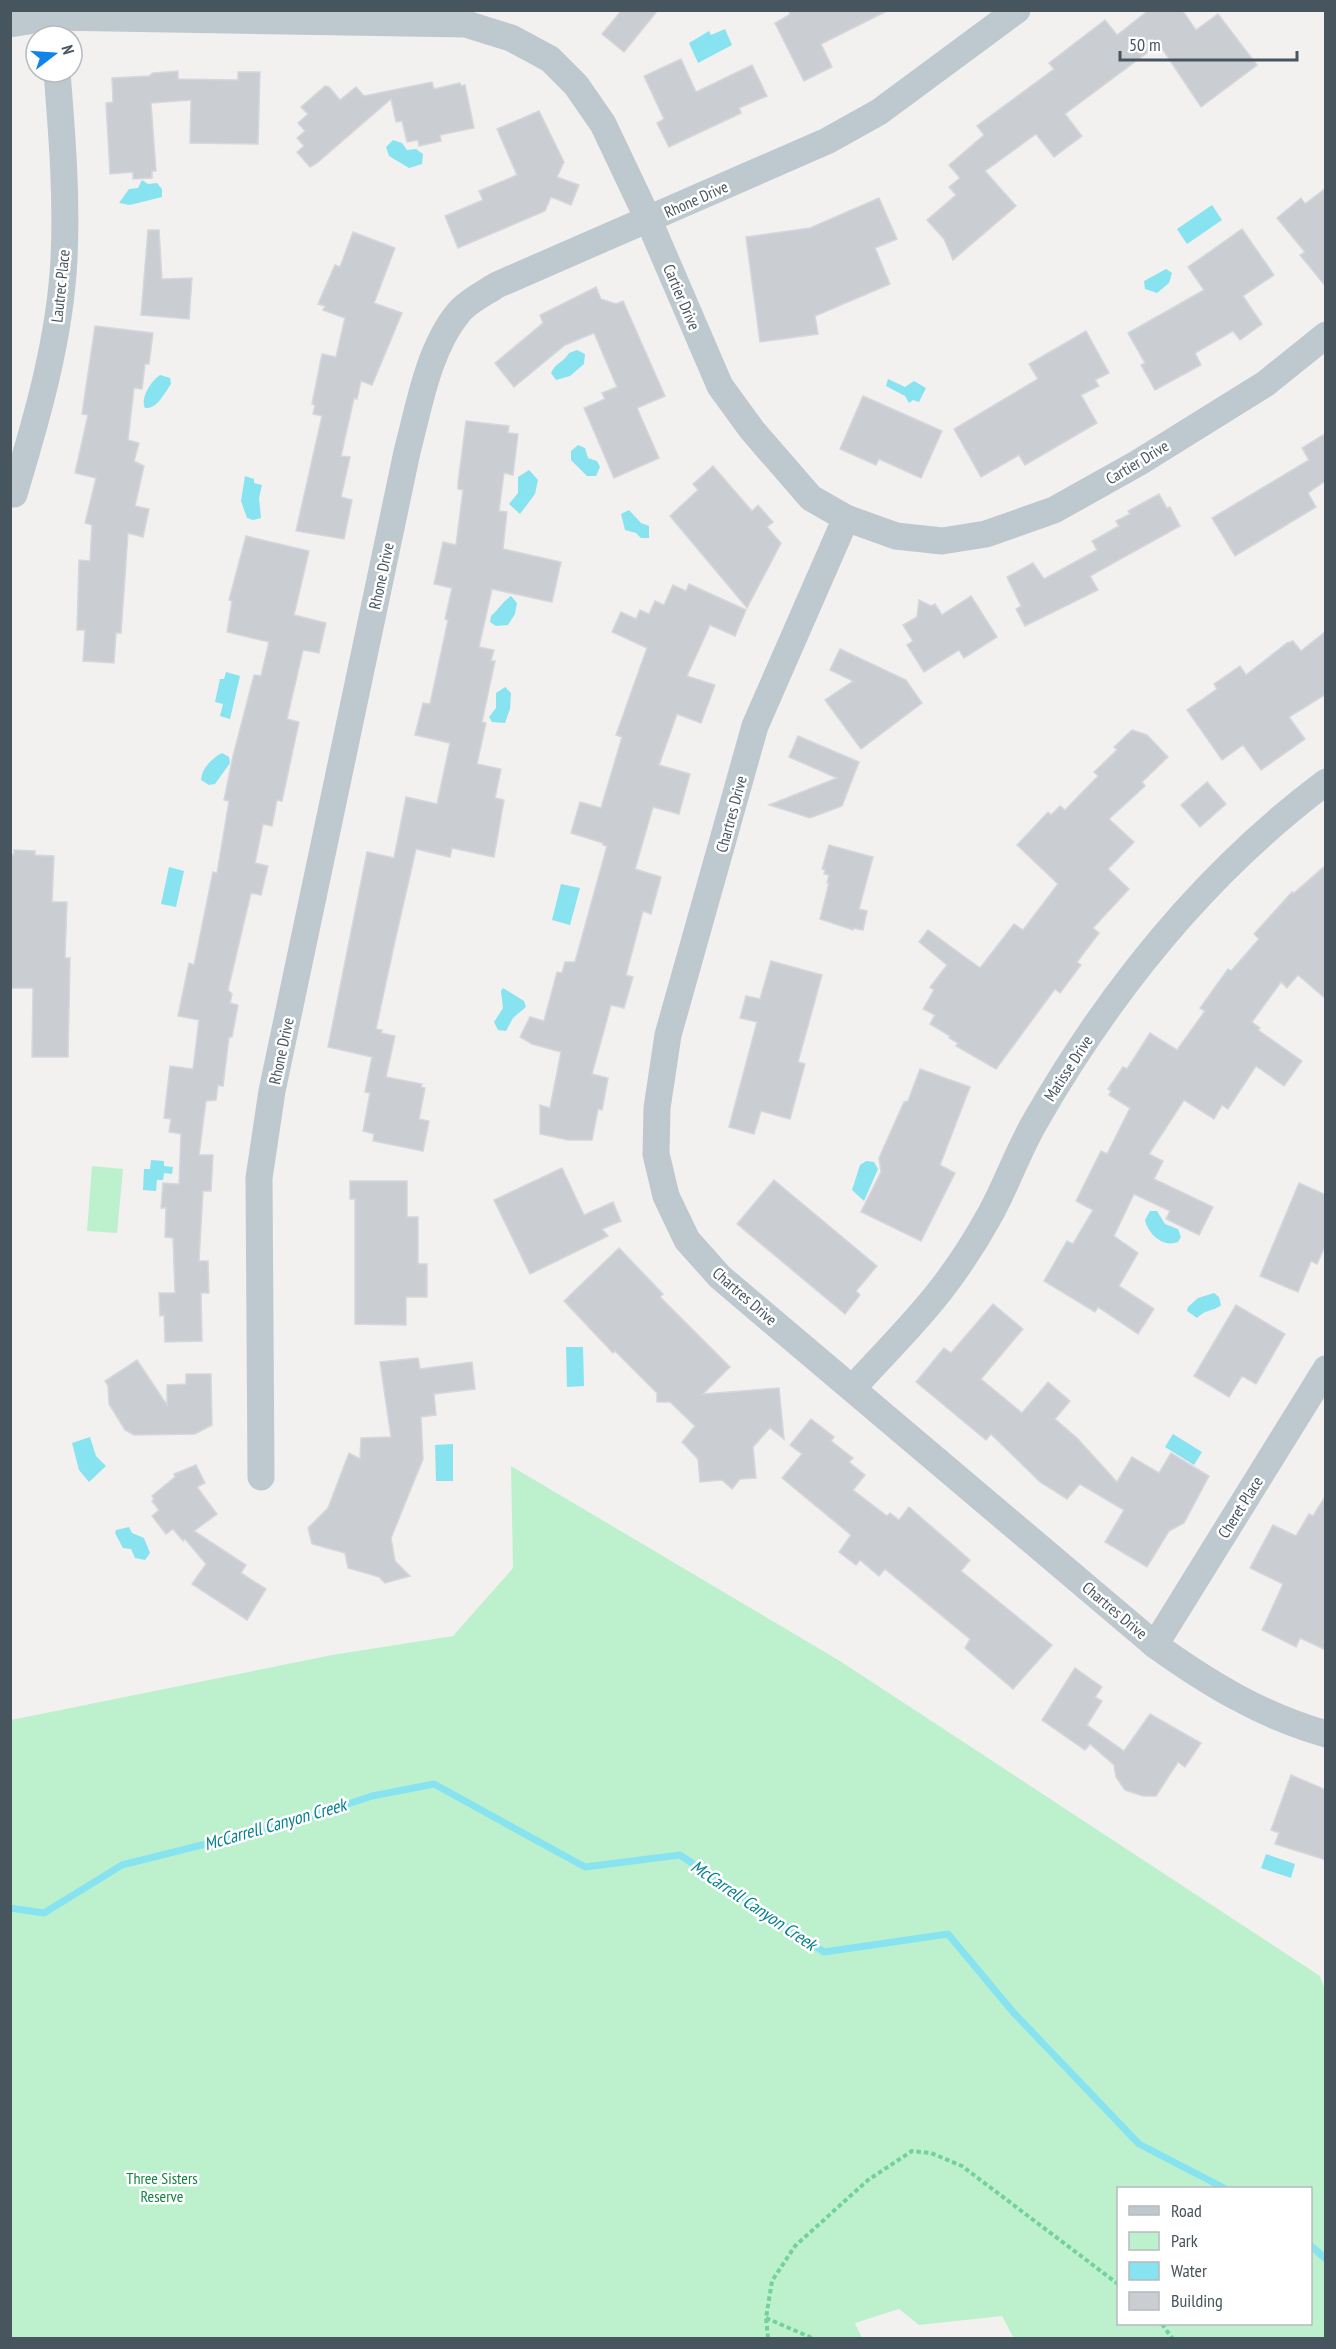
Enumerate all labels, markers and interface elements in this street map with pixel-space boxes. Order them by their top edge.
north arrow [24,24,84,84]
scale bar [1120,24,1297,62]
text: 50 m [1129,33,1161,56]
text: N [58,43,79,57]
street label: Rhone Drive [661,176,731,222]
street label: Lautrec Place [46,249,74,323]
street label: Cartier Drive [659,261,705,333]
street label: Cartier Drive [1102,435,1172,489]
street label: Rhone Drive [364,541,398,611]
street label: Chartres Drive [711,773,751,855]
street label: Rhone Drive [264,1016,298,1086]
street label: Matisse Drive [1039,1031,1097,1105]
street label: Chartres Drive [709,1263,781,1329]
street label: Cheret Place [1213,1472,1267,1542]
street label: Chartres Drive [1078,1577,1152,1643]
water label: McCarrell Canyon Creek [201,1792,351,1855]
water label: McCarrell Canyon Creek [687,1854,823,1957]
park label: Three Sisters Reserve [126,2168,198,2206]
legend [1117,2187,1312,2325]
text: Road [1171,2199,1202,2222]
text: Park [1171,2229,1198,2252]
text: Water [1171,2259,1207,2282]
text: Building [1171,2289,1223,2312]

